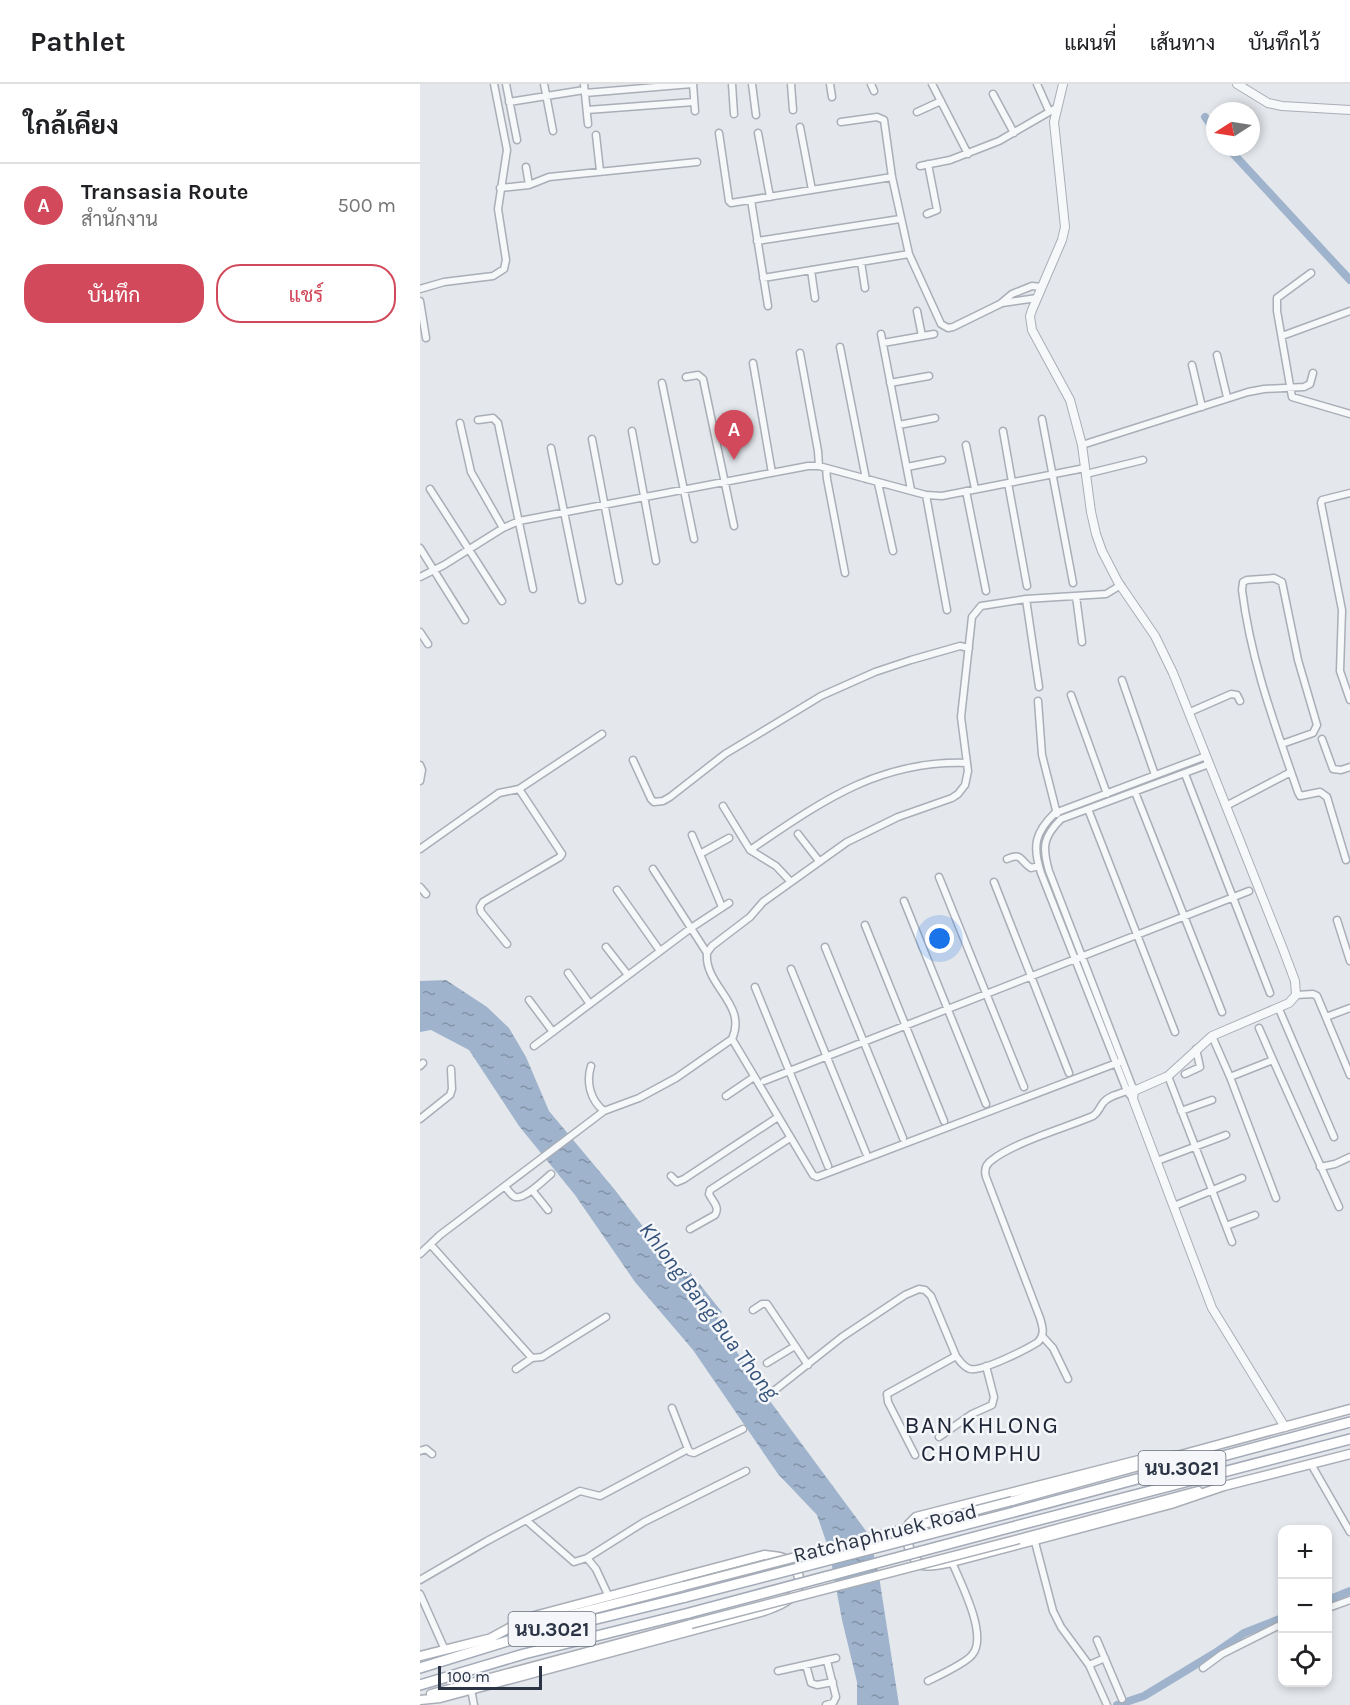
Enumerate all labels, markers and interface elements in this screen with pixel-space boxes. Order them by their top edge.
text: Pathlet [30,25,126,58]
text: แผนที่ [1064,31,1117,55]
text: เส้นทาง [1150,31,1215,55]
text: บันทึกไว้ [1248,31,1320,55]
north arrow [1206,102,1260,156]
text: ใกล้เคียง [24,110,119,141]
text: Transasia Route [81,179,249,205]
text: A [37,194,50,217]
text: 500 m [338,194,396,217]
text: สำนักงาน [81,208,158,231]
button: บันทึก [24,264,204,323]
button: แชร์ [216,264,396,323]
pin: A [714,410,754,460]
your location [925,924,954,953]
water label: Khlong Bang Bua Thong [634,1217,785,1405]
district label: BAN KHLONG CHOMPHU [904,1411,1060,1467]
road number: นบ.3021 [1138,1451,1226,1485]
street label: Ratchaphruek Road [791,1499,979,1567]
map controls [1278,1525,1332,1687]
button: + [1278,1525,1332,1579]
button: − [1278,1579,1332,1633]
road number: นบ.3021 [508,1612,596,1646]
button: locate [1278,1633,1332,1687]
scale bar [438,1663,542,1690]
text: 100 m [447,1667,490,1686]

